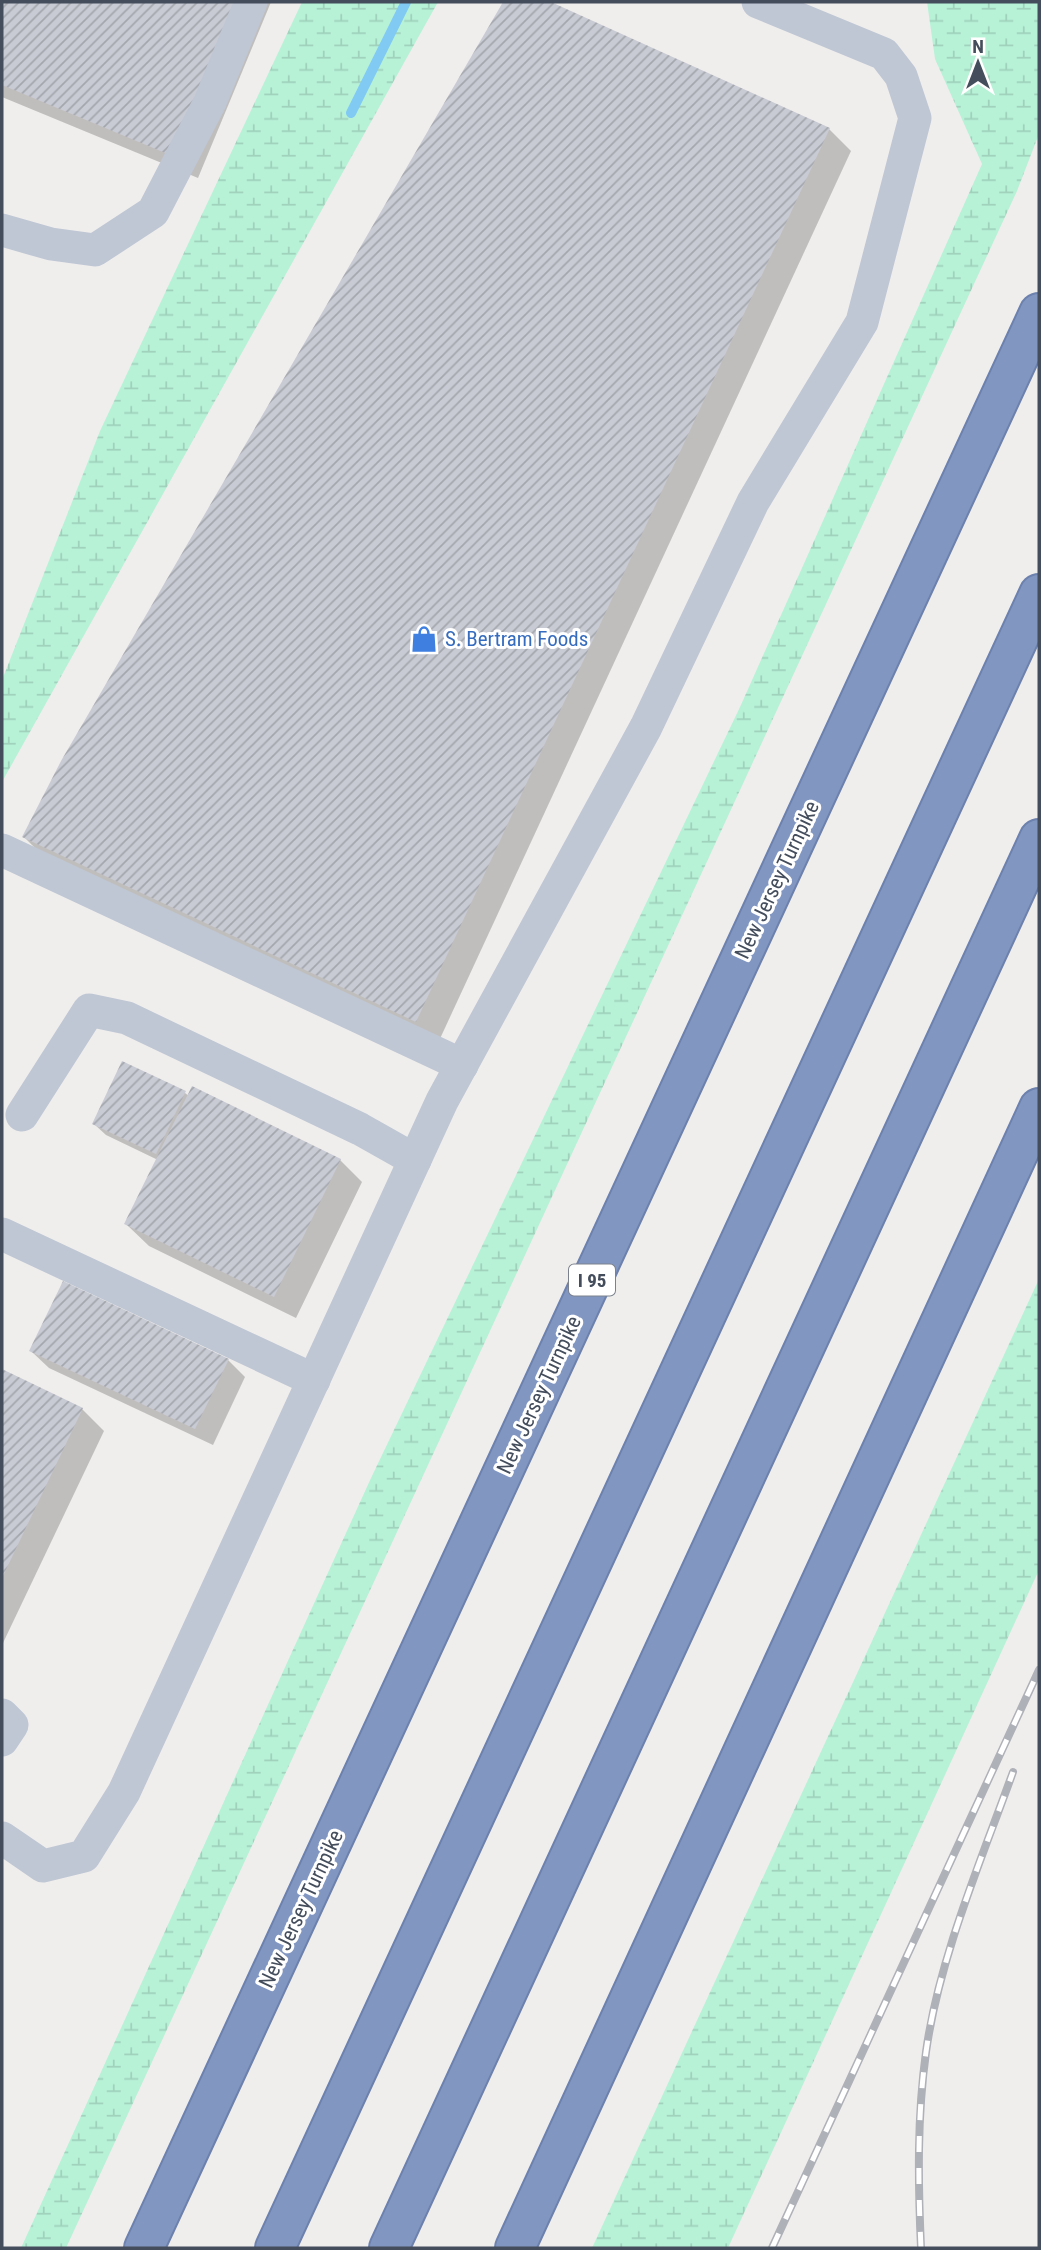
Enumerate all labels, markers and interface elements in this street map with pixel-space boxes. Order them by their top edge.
north arrow [943,28,1013,98]
text: N [972,35,984,58]
shop icon: S. Bertram Foods [409,624,439,654]
place label: S. Bertram Foods [445,627,588,651]
street label: New Jersey Turnpike [730,797,824,963]
road number: I 95 [569,1264,615,1296]
street label: New Jersey Turnpike [492,1312,586,1478]
street label: New Jersey Turnpike [254,1826,348,1992]

